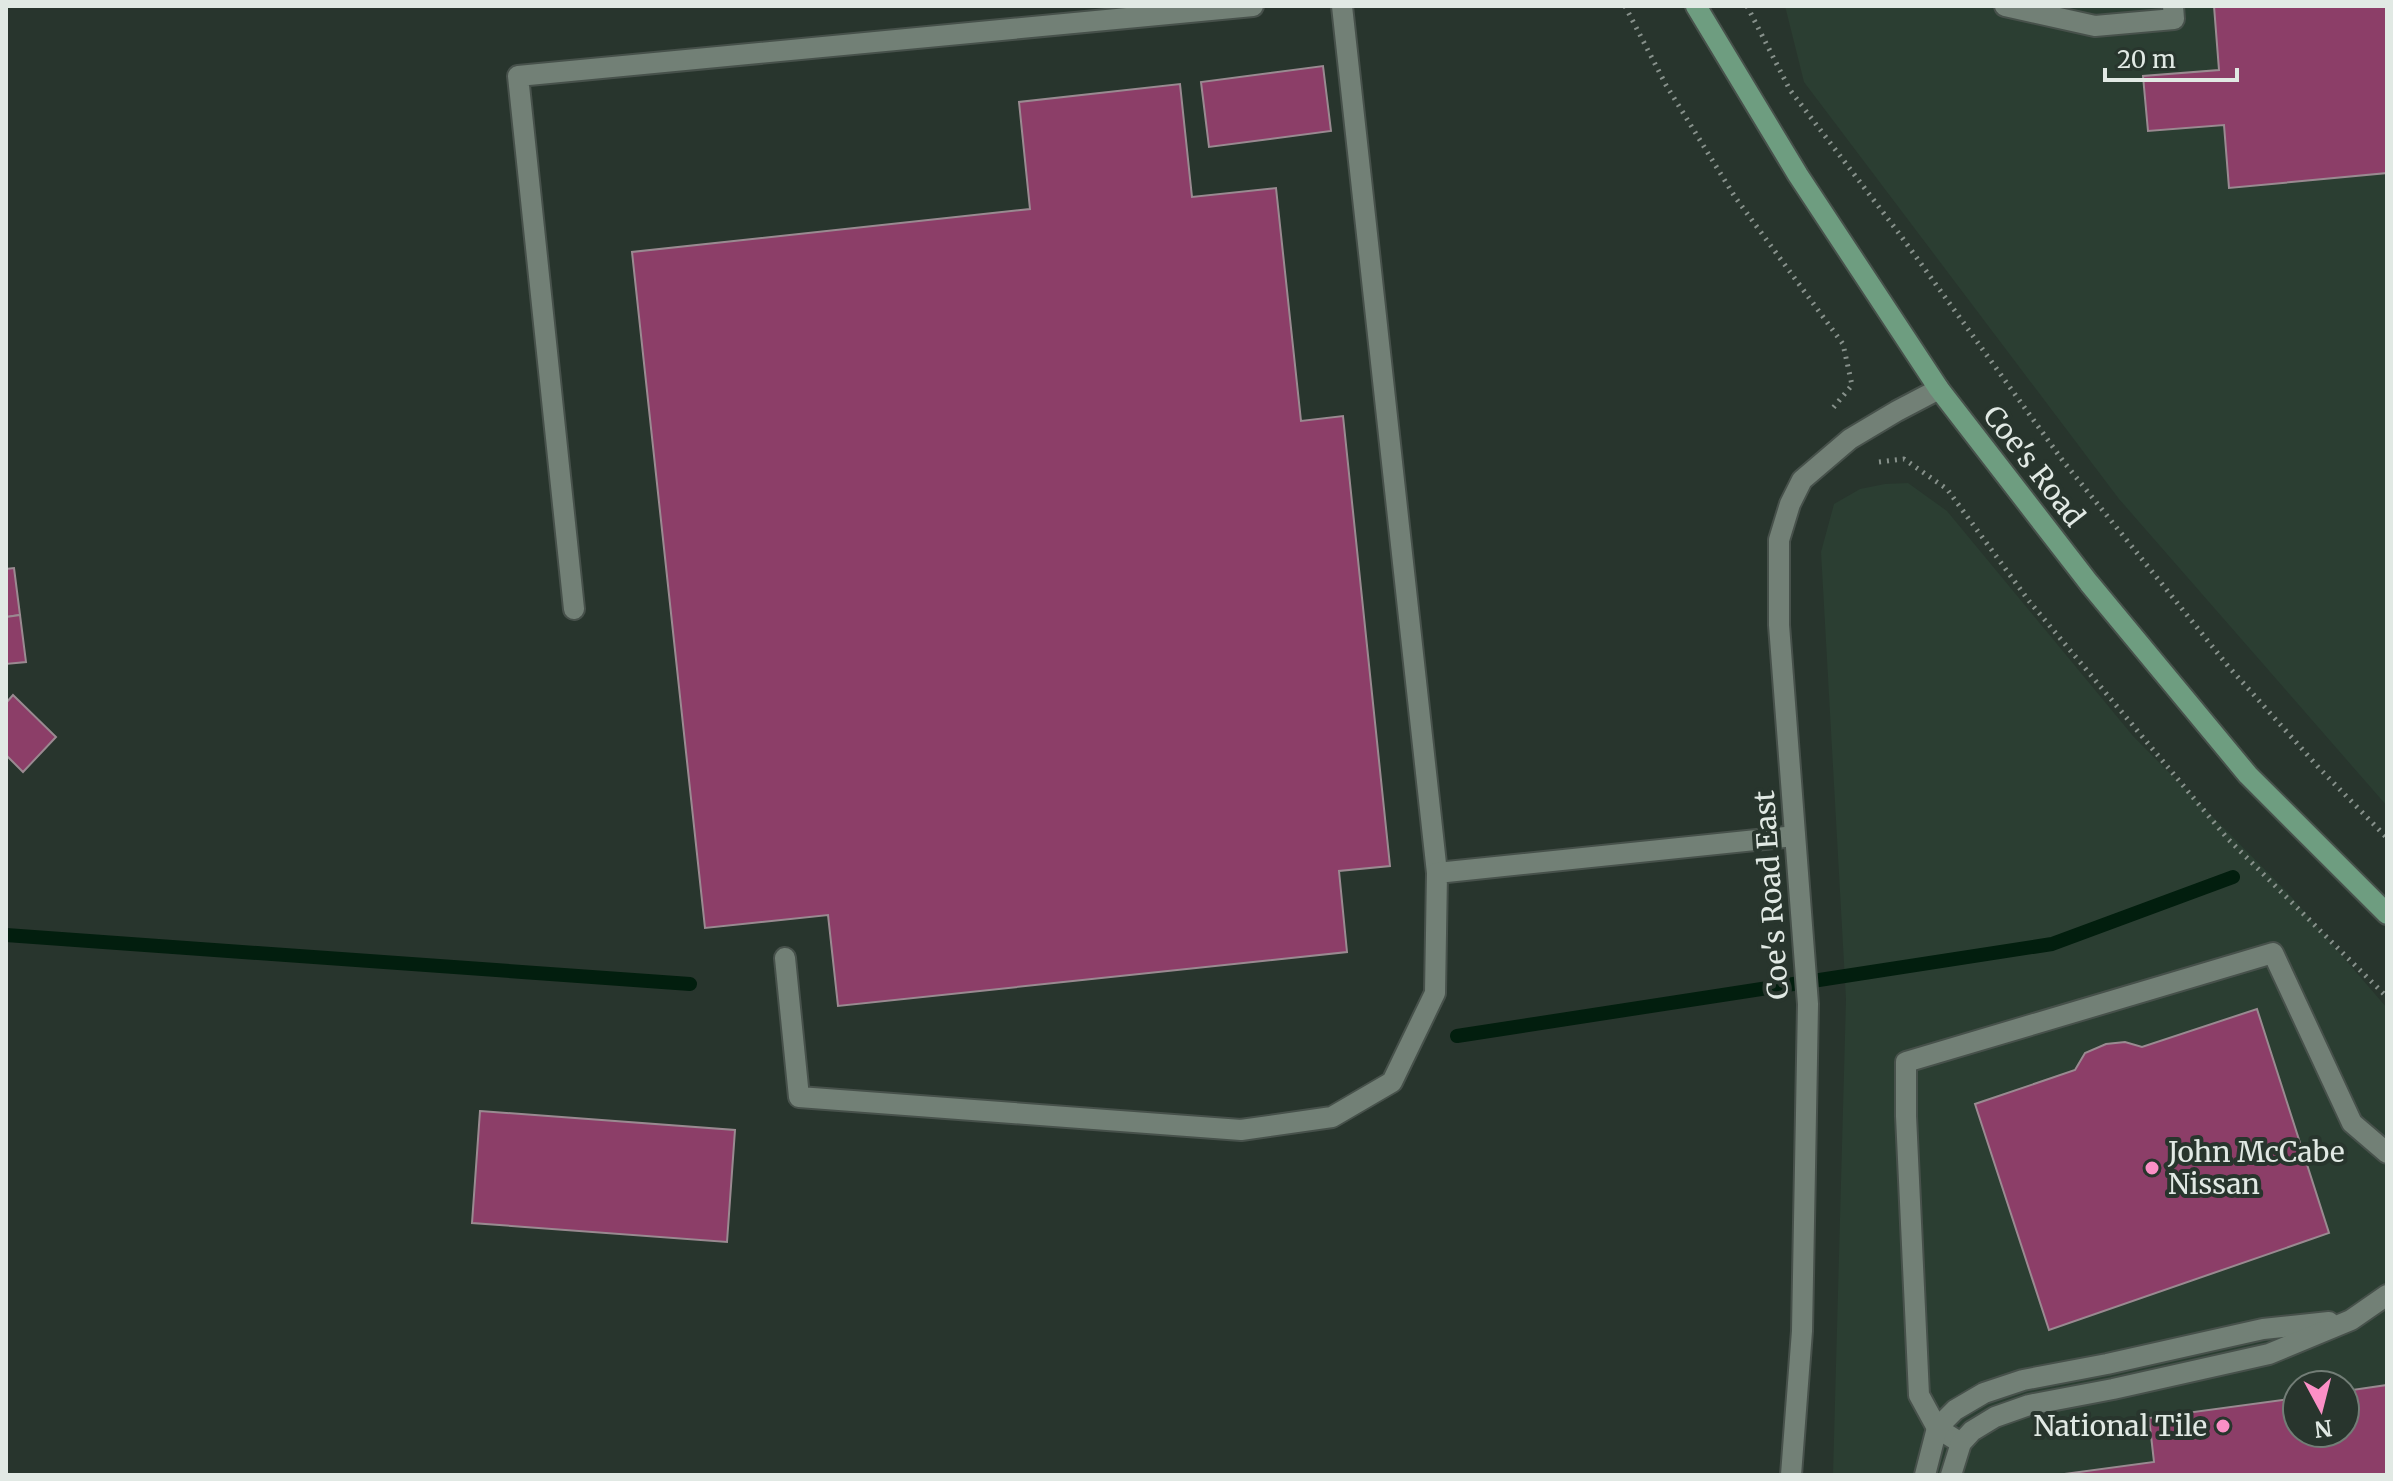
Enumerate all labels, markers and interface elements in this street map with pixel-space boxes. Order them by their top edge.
scale bar [2105,32,2237,82]
text: 20 m [2117,44,2176,75]
street label: Coe's Road [1975,398,2093,534]
street label: Coe's Road East [1746,789,1796,1001]
place label: John McCabe Nissan [2167,1134,2345,1202]
marker: John McCabe Nissan [2143,1159,2161,1177]
north arrow [2281,1369,2361,1449]
place label: National Tile [2034,1408,2207,1444]
text: N [2312,1414,2334,1444]
marker: National Tile [2214,1417,2232,1435]

